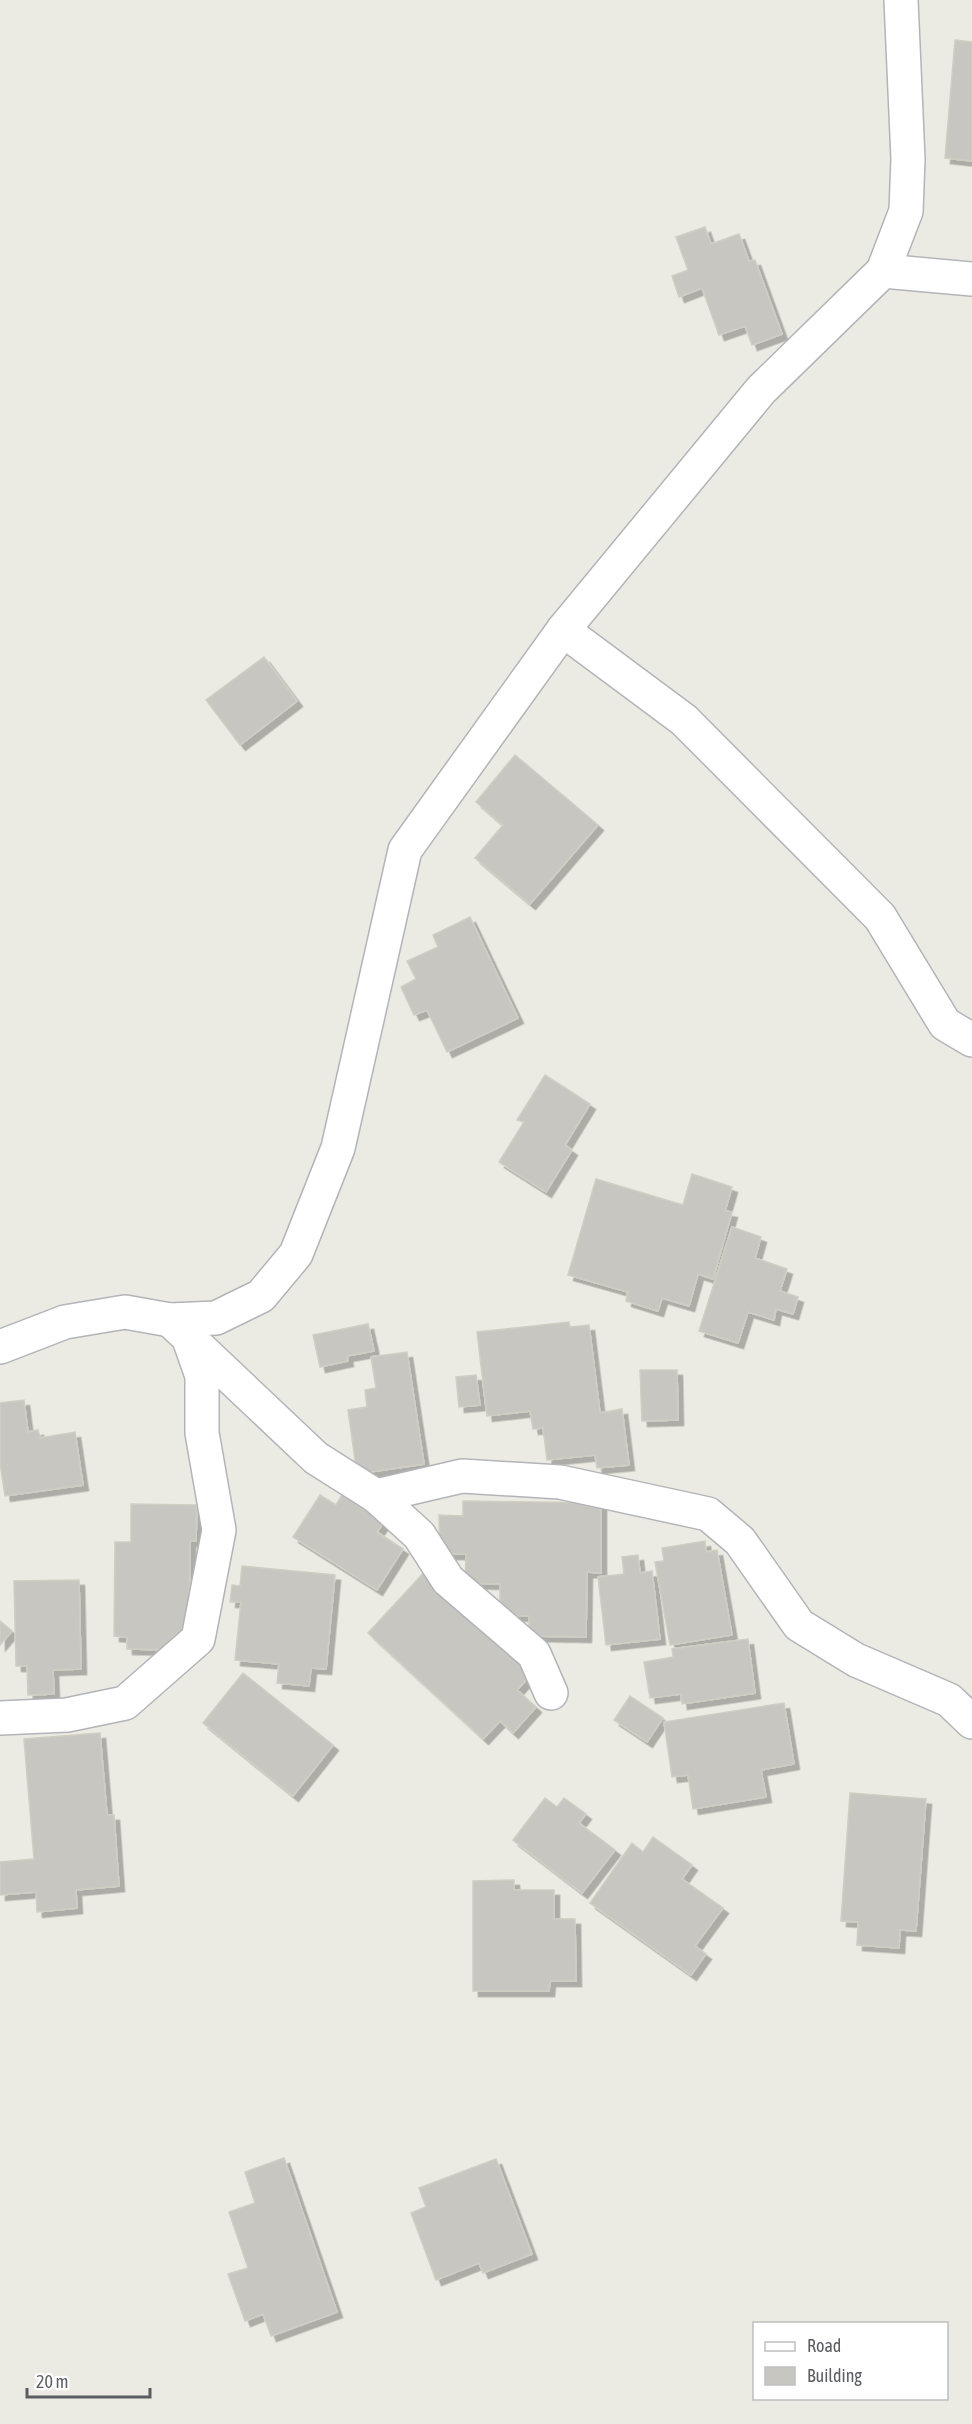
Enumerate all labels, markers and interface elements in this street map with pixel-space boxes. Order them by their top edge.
legend [753,2322,948,2400]
text: Road [807,2335,841,2356]
scale bar [27,2361,150,2399]
text: Building [807,2365,862,2386]
text: 20 m [36,2371,68,2392]

